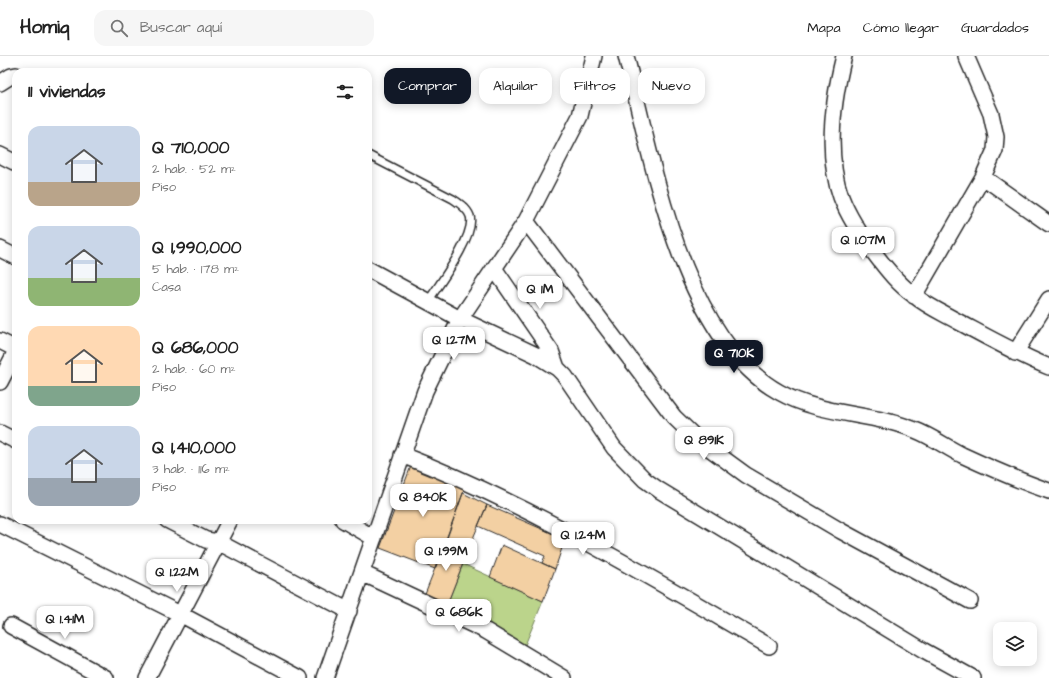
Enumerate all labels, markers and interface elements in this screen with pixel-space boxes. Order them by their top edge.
search box [94,10,374,46]
text: Homiq [20,14,70,41]
icon: search [108,17,130,39]
text: Buscar aquí [140,17,222,38]
text: Mapa [807,18,841,38]
text: Cómo llegar [863,18,939,38]
text: Guardados [961,18,1029,38]
chip: Comprar [384,68,471,104]
chip: Alquilar [479,68,552,104]
chip: Filtros [560,68,630,104]
chip: Nuevo [638,68,705,104]
text: 11 viviendas [28,80,106,104]
icon: filters [334,81,356,103]
text: Q 710,000 [152,136,229,160]
icon: home [60,142,108,190]
text: 2 hab. · 52 m² [152,160,236,178]
text: Piso [152,178,176,196]
pin: Q 1.07M [826,227,900,261]
text: Q 1.07M [841,231,885,249]
text: Q 1,990,000 [152,236,241,260]
icon: home [60,242,108,290]
text: 5 hab. · 178 m² [152,260,239,278]
pin: Q 1M [516,276,564,310]
text: Casa [152,278,181,296]
text: Q 1M [527,280,553,298]
pin: Q 1.27M [417,327,491,361]
text: Q 1.27M [432,331,476,349]
text: Q 686,000 [152,336,238,360]
pin: Q 710K [701,340,767,374]
icon: home [60,342,108,390]
text: Q 710K [714,344,754,362]
text: 2 hab. · 60 m² [152,360,236,378]
text: Piso [152,378,176,396]
pin: Q 891K [671,427,737,461]
text: Q 891K [684,431,724,449]
text: Q 1,410,000 [152,436,236,460]
icon: home [60,442,108,490]
text: 3 hab. · 116 m² [152,460,230,478]
text: Piso [152,478,176,496]
pin: Q 840K [390,484,456,518]
text: Q 840K [399,488,447,506]
pin: Q 1.24M [546,522,620,556]
text: Q 1.24M [560,526,606,544]
pin: Q 1.99M [409,538,483,572]
text: Q 1.99M [424,542,468,560]
pin: Q 1.22M [140,559,214,593]
text: Q 1.22M [155,563,199,581]
pin: Q 686K [426,599,492,633]
text: Q 686K [435,603,483,621]
pin: Q 1.41M [28,606,102,640]
text: Q 1.41M [45,610,85,628]
map controls [993,622,1037,666]
button: layers [993,622,1037,666]

